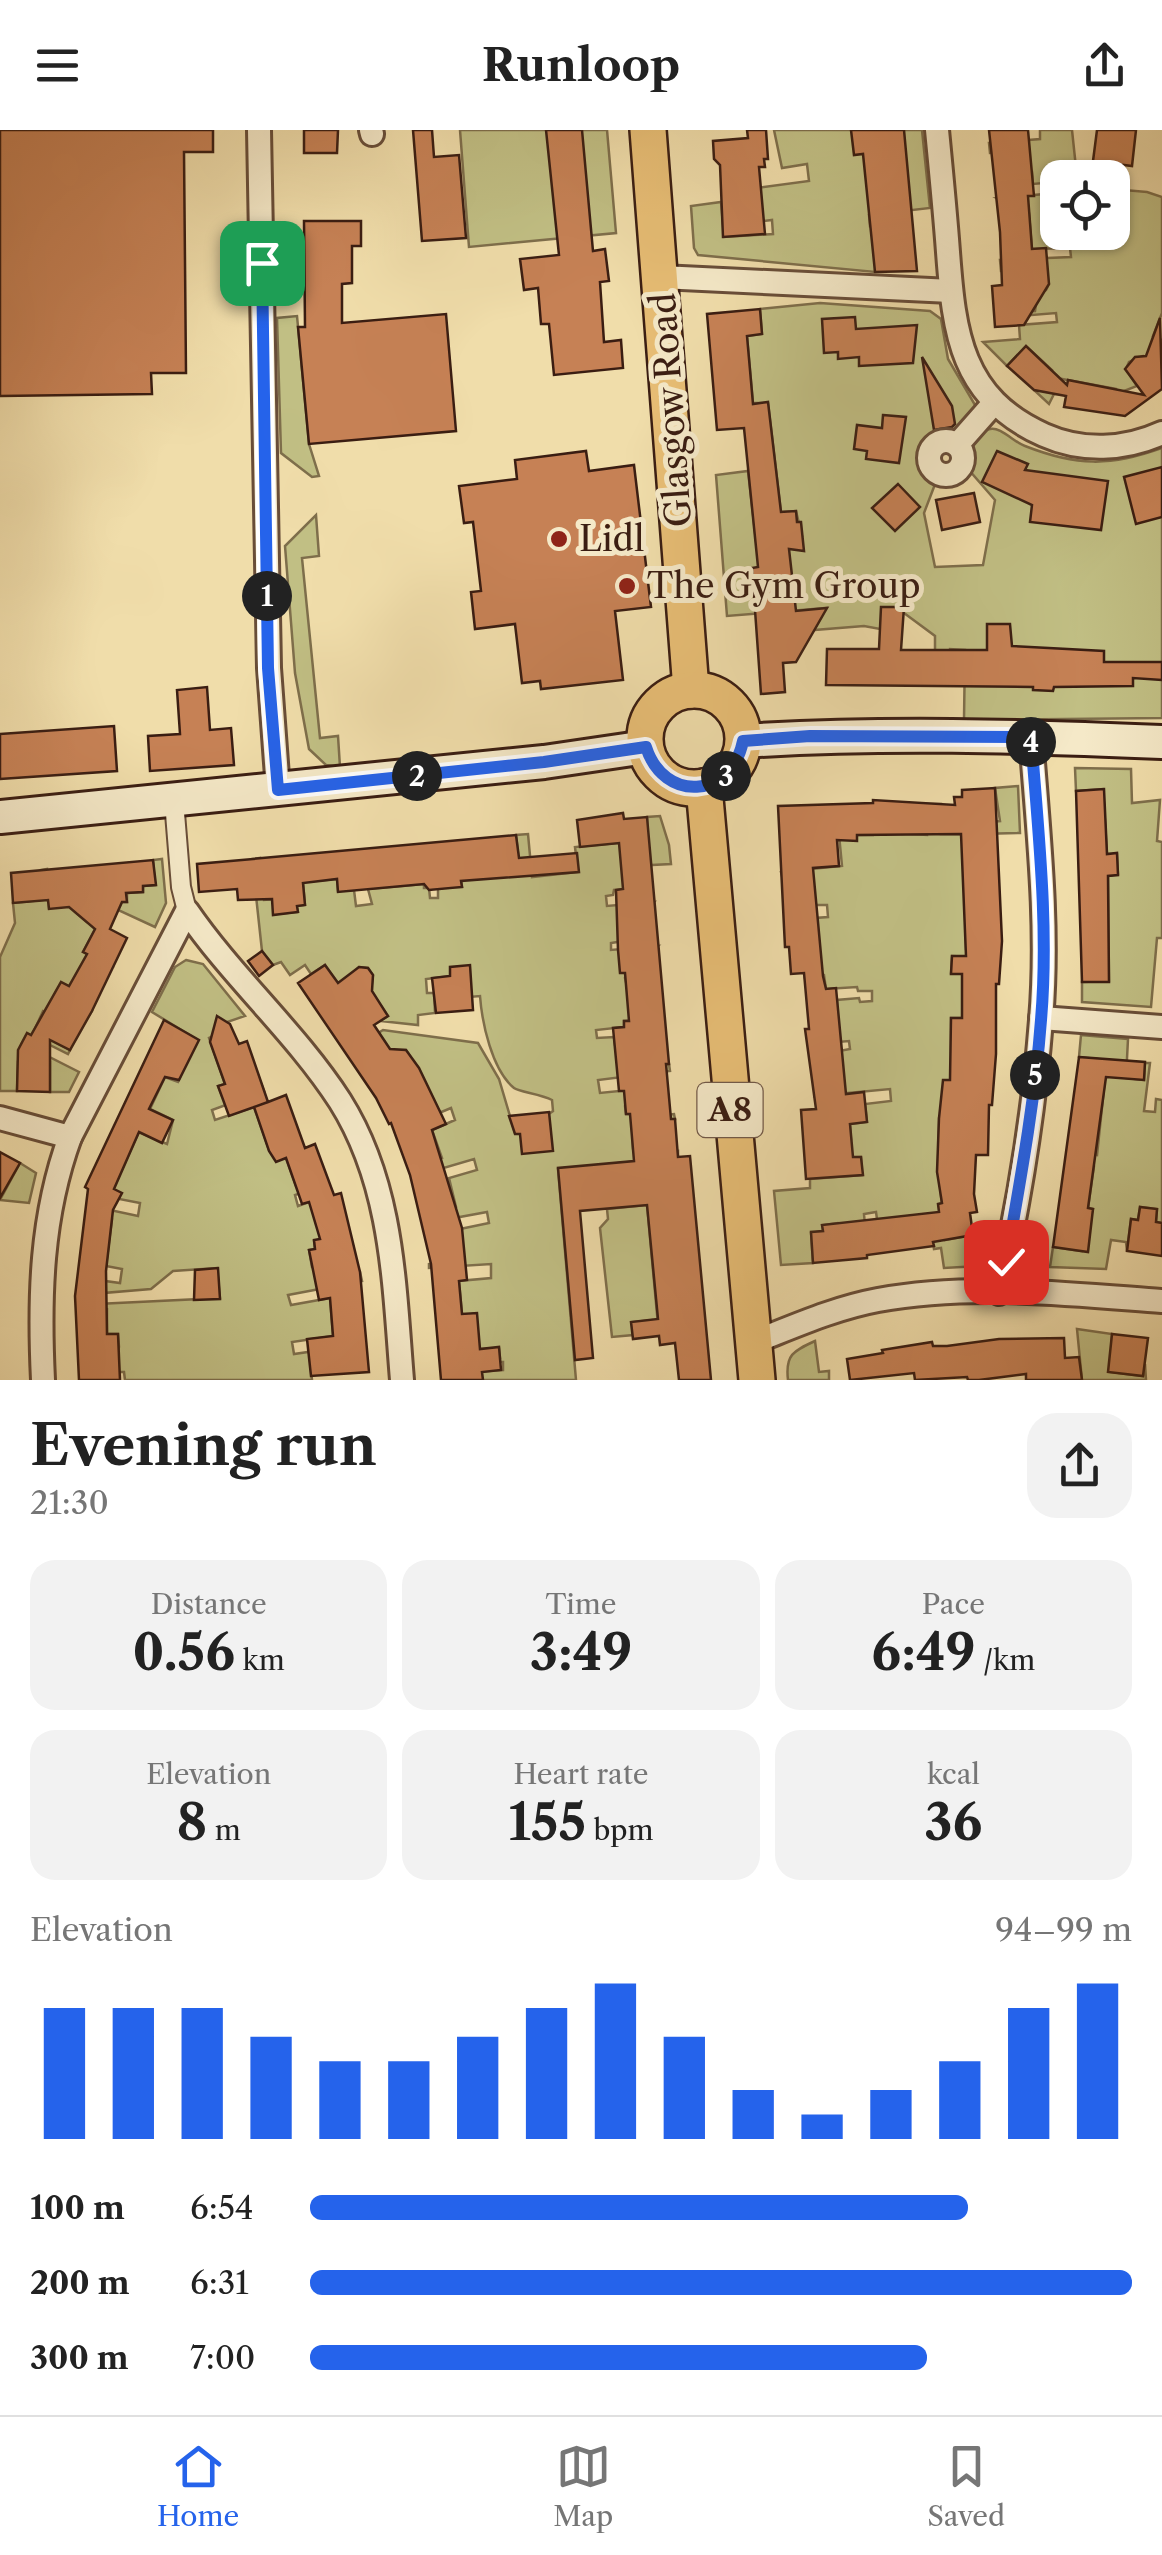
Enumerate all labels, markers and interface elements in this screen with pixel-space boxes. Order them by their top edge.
text: Runloop [482,37,680,93]
icon: menu [30,38,85,93]
icon: share [1077,38,1132,93]
map controls [1040,160,1130,250]
button: locate [1040,160,1130,250]
pin [220,221,305,306]
icon: arrive [235,236,290,291]
street label: Glasgow Road [641,291,700,529]
place label: Lidl [579,517,644,560]
marker: Lidl [548,528,570,550]
place label: The Gym Group [647,564,921,607]
pin: 1 [242,571,292,621]
marker: The Gym Group [616,575,638,597]
text: 1 [261,579,273,613]
pin: 4 [1006,717,1056,767]
text: 4 [1023,725,1039,759]
pin: 2 [392,751,442,801]
pin: 3 [701,751,751,801]
text: 2 [409,759,425,793]
text: 3 [718,759,734,793]
pin: 5 [1010,1050,1060,1100]
text: 5 [1027,1058,1043,1092]
road number: A8 [698,1083,762,1137]
pin [964,1220,1049,1305]
icon: check [979,1235,1034,1290]
text: Evening run [30,1412,377,1479]
button: share [1027,1413,1132,1518]
text: 21:30 [30,1483,109,1522]
text: Distance [151,1587,267,1621]
text: Time [546,1587,616,1621]
text: Pace [922,1587,985,1621]
text: 0.56 [133,1621,235,1683]
text: 3:49 [530,1621,632,1683]
text: 6:49 [871,1621,976,1683]
text: km [235,1643,285,1677]
text: /km [976,1643,1035,1677]
text: Elevation [146,1757,271,1791]
text: Heart rate [514,1757,648,1791]
text: kcal [927,1757,980,1791]
text: 8 [177,1791,207,1853]
text: 155 [508,1791,586,1853]
text: 36 [924,1791,982,1853]
text: m [207,1813,241,1847]
text: bpm [586,1813,654,1847]
text: Elevation [30,1910,173,1949]
text: 94–99 m [995,1910,1132,1949]
text: 100 m [30,2188,125,2227]
text: 6:54 [190,2188,254,2227]
text: 200 m [30,2263,130,2302]
text: 6:31 [190,2263,249,2302]
text: 300 m [30,2338,129,2377]
text: 7:00 [190,2338,255,2377]
tab: Home [157,2439,239,2533]
tab: Map [553,2439,613,2533]
tab: Saved [927,2439,1005,2533]

